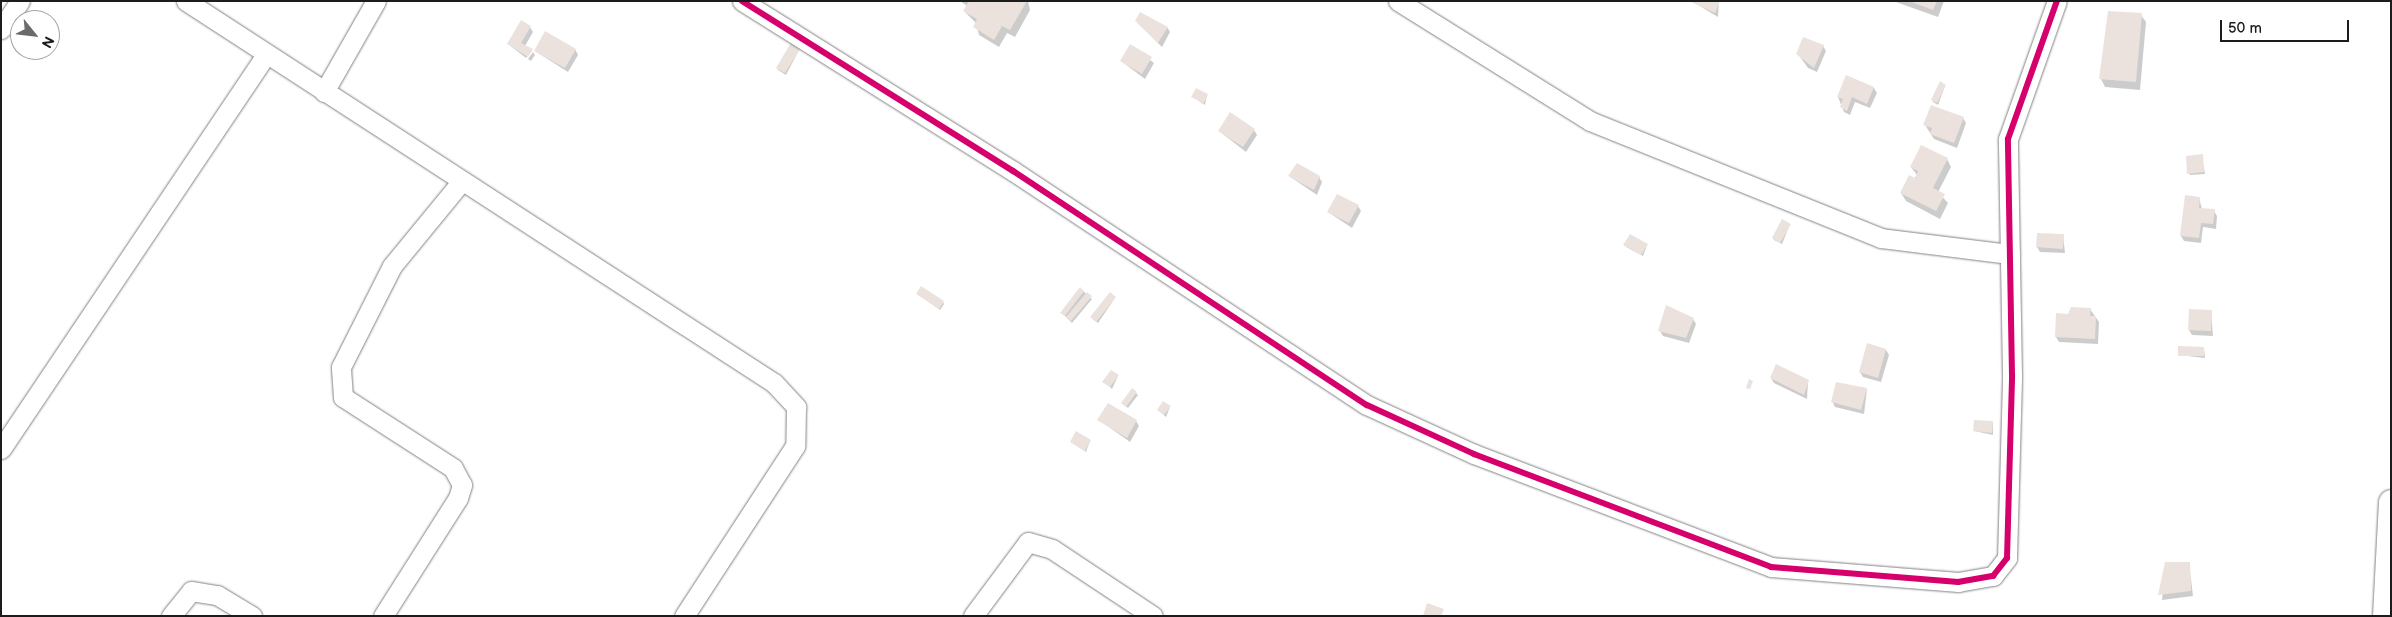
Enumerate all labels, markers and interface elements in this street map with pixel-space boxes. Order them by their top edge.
north arrow [10,10,60,60]
scale bar [2222,10,2351,42]
text: 50 m [2228,19,2262,38]
text: N [38,33,58,51]

